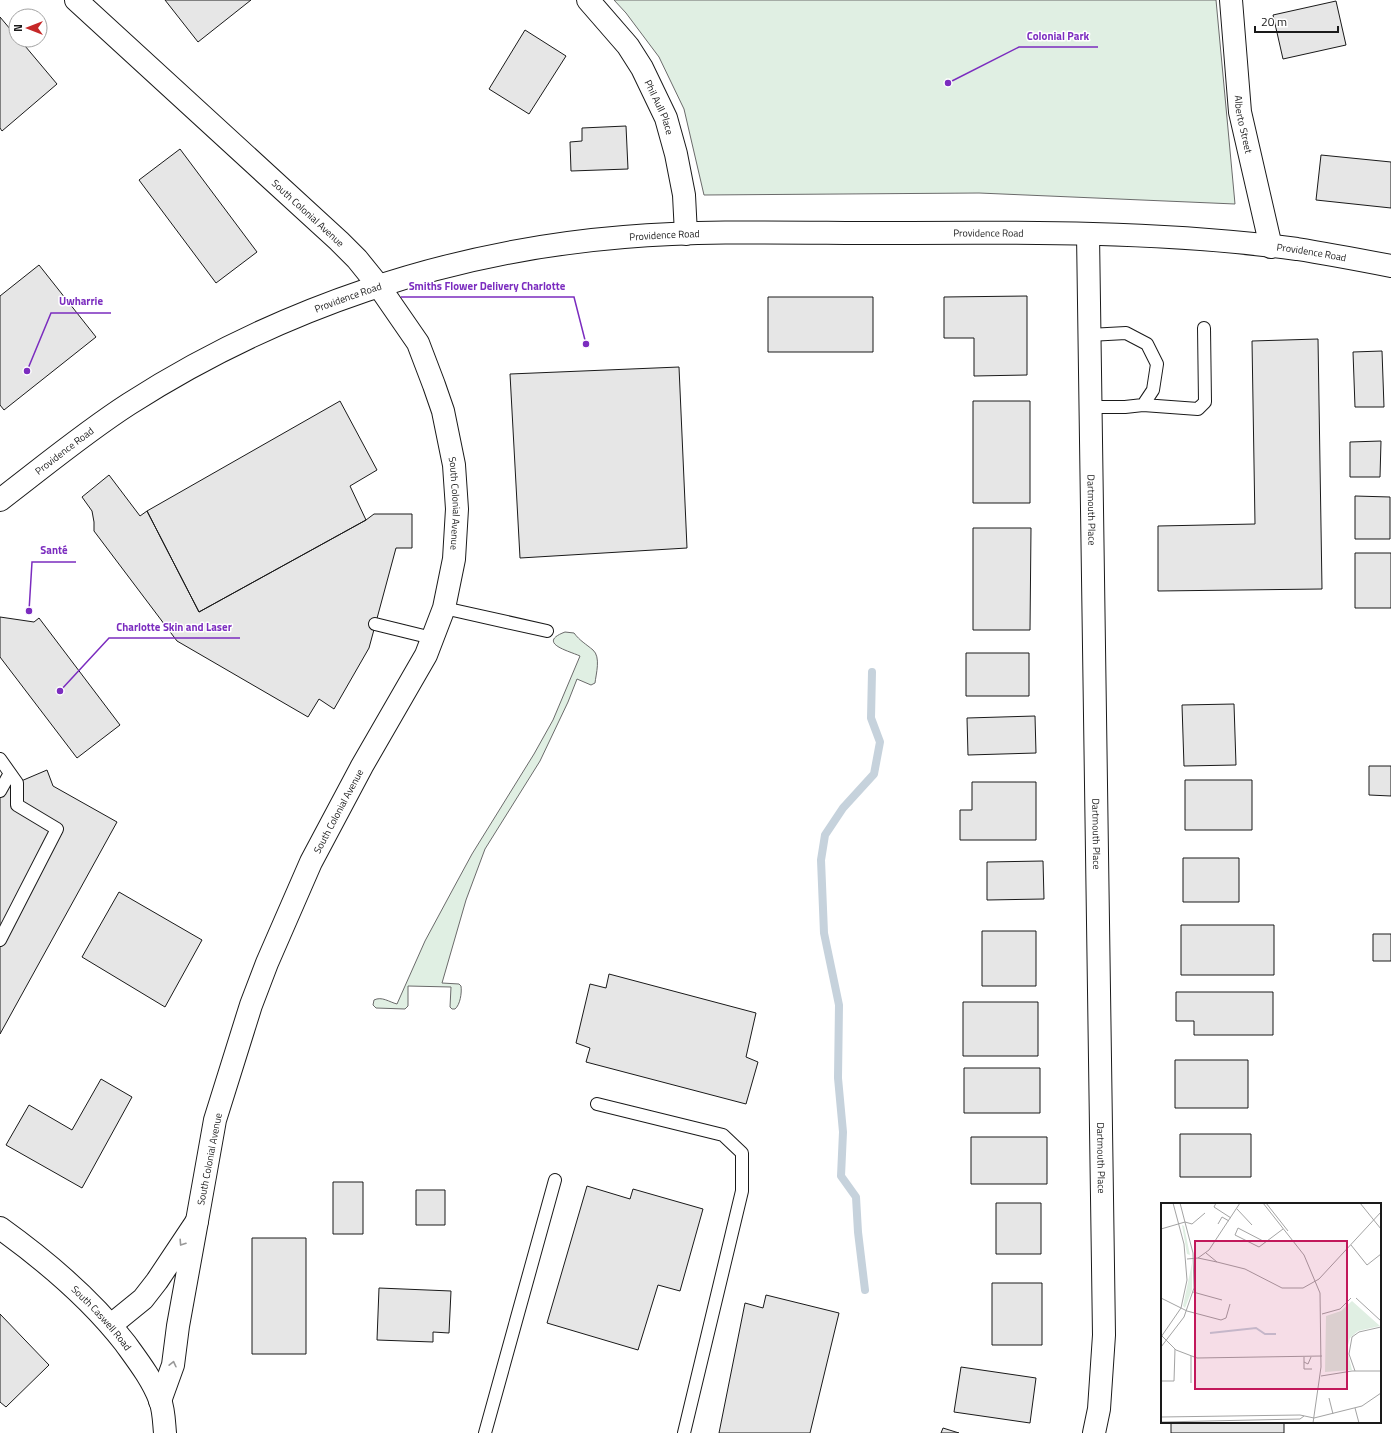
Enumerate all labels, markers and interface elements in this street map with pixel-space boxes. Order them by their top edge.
north arrow [8,8,48,48]
scale bar [1255,8,1338,34]
text: 20 m [1261,12,1287,31]
text: N [10,24,26,32]
callout: Colonial Park [1019,24,1098,47]
text: Colonial Park [1027,28,1089,44]
street label: Phil Aull Place [641,77,677,136]
street label: Alberto Street [1231,95,1256,155]
street label: South Colonial Avenue [268,176,348,250]
street label: Providence Road [629,226,700,245]
street label: Providence Road [953,226,1024,241]
street label: Providence Road [1276,239,1348,265]
callout: Smiths Flower Delivery Charlotte [401,274,574,297]
text: Smiths Flower Delivery Charlotte [409,278,566,294]
street label: Providence Road [312,279,384,316]
callout: Uwharrie [51,290,111,313]
text: Uwharrie [59,293,103,309]
street label: Providence Road [32,424,97,478]
street label: South Colonial Avenue [444,455,464,551]
street label: Dartmouth Place [1083,474,1100,546]
callout: Santé [32,539,76,562]
text: Santé [40,542,68,558]
callout: Charlotte Skin and Laser [109,615,240,638]
text: Charlotte Skin and Laser [116,619,232,635]
street label: South Colonial Avenue [310,766,367,856]
street label: Dartmouth Place [1088,798,1104,870]
street label: South Colonial Avenue [193,1112,226,1207]
street label: Dartmouth Place [1093,1122,1109,1194]
inset map [1161,1203,1381,1423]
one-way arrow [180,1239,187,1246]
street label: South Caswell Road [68,1282,135,1354]
one-way arrow [168,1361,176,1367]

